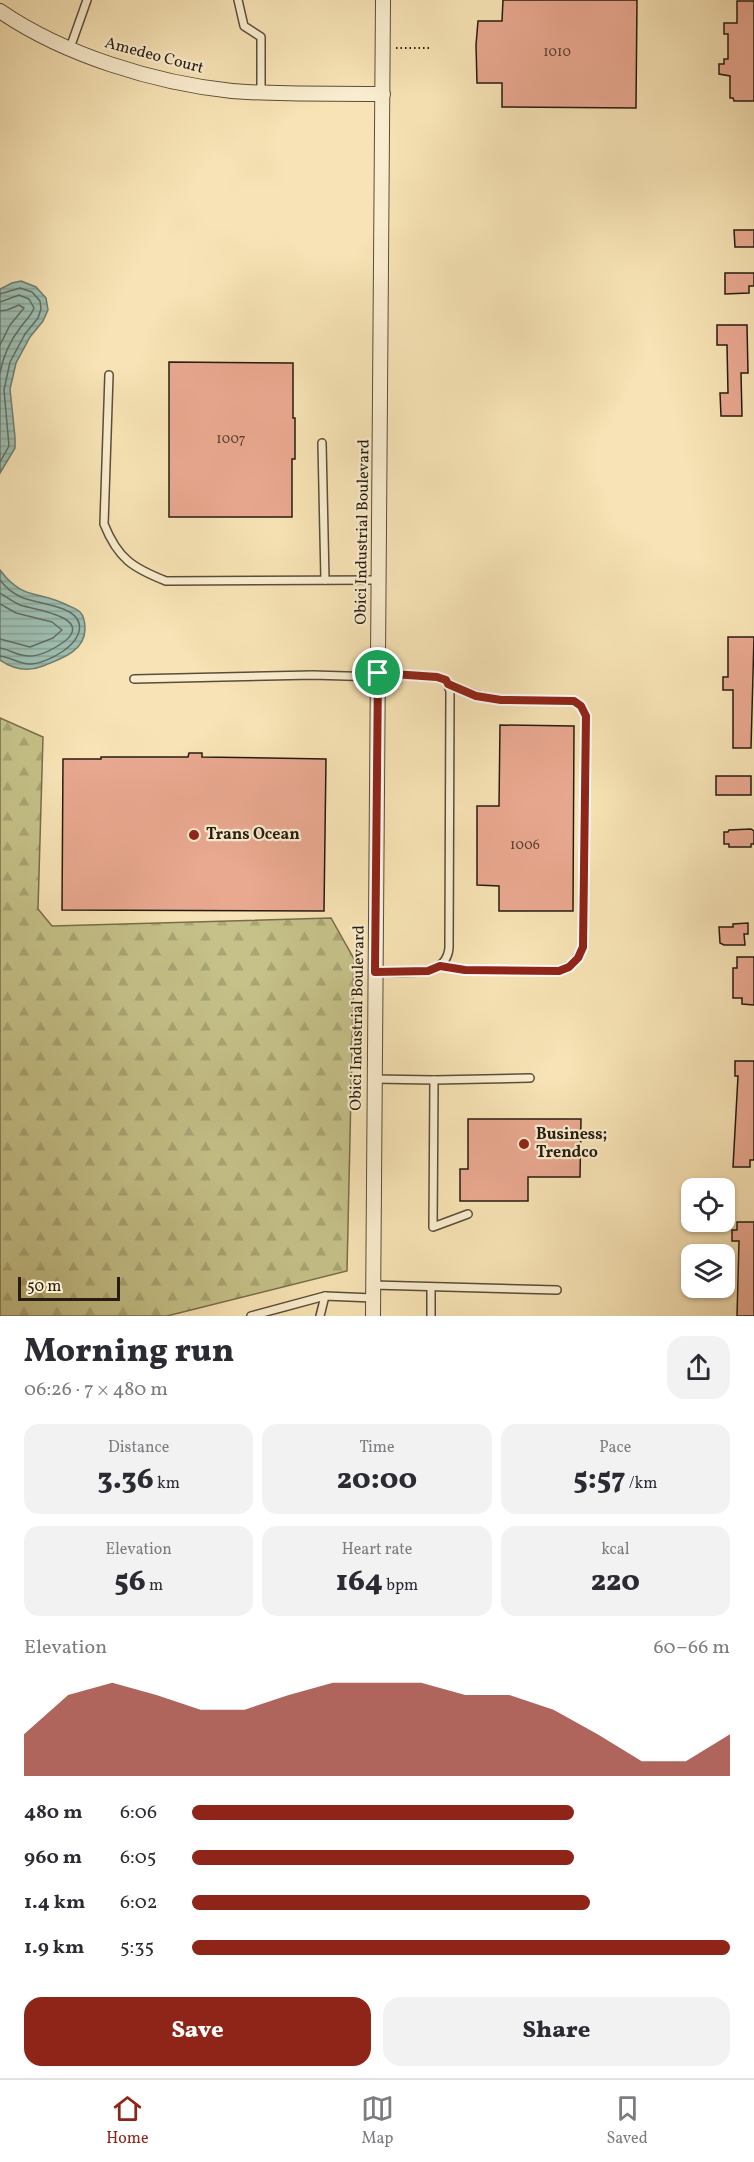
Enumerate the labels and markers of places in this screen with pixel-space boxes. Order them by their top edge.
pin [352,647,403,698]
place label: Trans Ocean [206,824,300,846]
marker: Trans Ocean [187,828,201,842]
place label: Business; Trendco [536,1124,607,1164]
marker: Business; Trendco [517,1137,531,1151]

